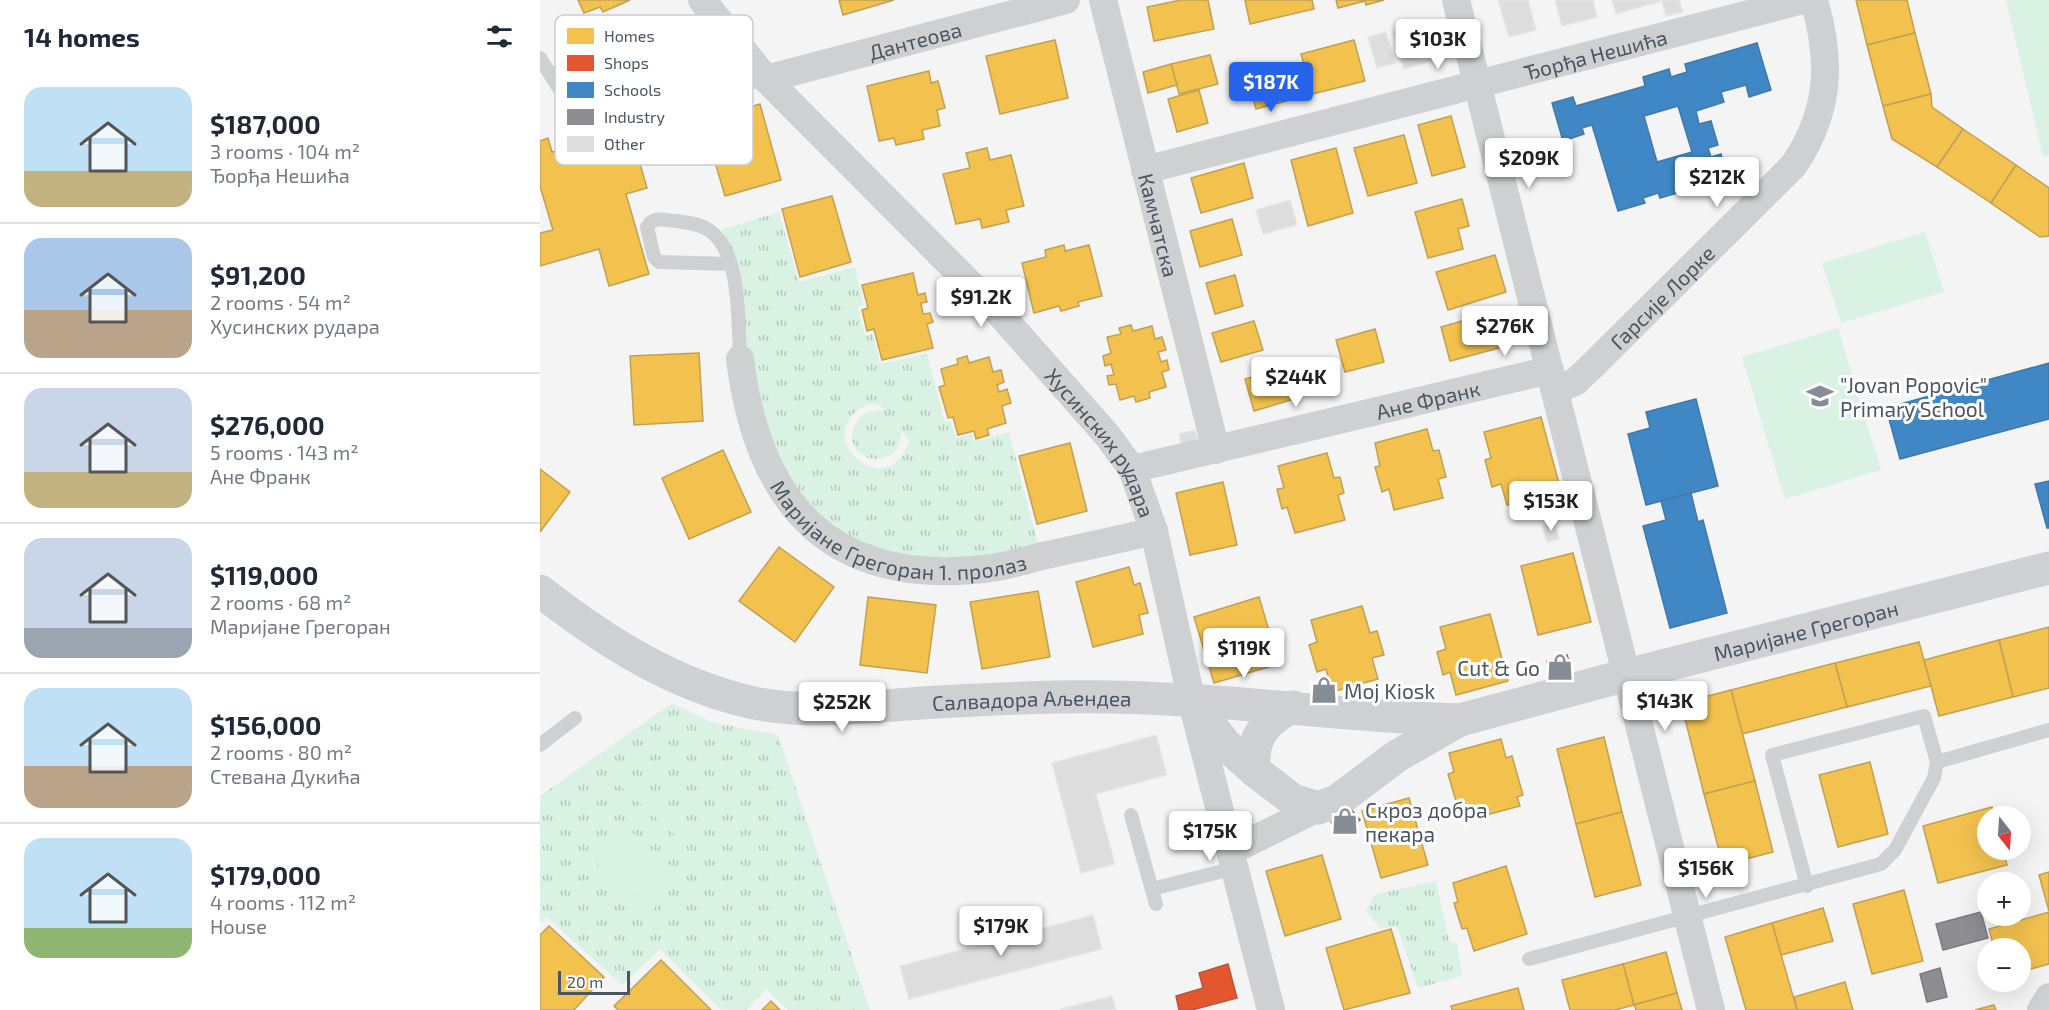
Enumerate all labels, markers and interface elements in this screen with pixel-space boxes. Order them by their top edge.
legend [555,15,753,165]
street label: Дантеова [866,16,964,64]
pin: $103K [1396,19,1480,70]
icon: filters [483,20,516,53]
text: 14 homes [24,21,140,52]
street label: Ђорђа Нешића [1521,23,1669,84]
text: Homes [604,26,655,45]
text: $103K [1410,26,1466,50]
text: Shops [604,53,649,72]
pin: $187K [1229,62,1313,113]
text: $187K [1243,69,1299,93]
text: Schools [604,80,661,99]
text: Industry [604,107,665,126]
text: $187,000 [210,108,321,139]
icon: home [72,111,144,183]
text: Other [604,134,646,153]
pin: $209K [1487,138,1571,189]
text: 3 rooms · 104 m² [210,139,360,163]
text: $209K [1499,145,1559,169]
pin: $212K [1675,157,1759,208]
text: Ђорђа Нешића [210,163,350,187]
text: $212K [1689,164,1745,188]
street label: Камчатска [1134,171,1185,279]
street label: Гарсије Лорке [1604,239,1719,354]
text: $91,200 [210,259,306,290]
icon: home [72,262,144,334]
pin: $91.2K [932,277,1030,328]
text: $91.2K [950,284,1012,308]
text: 2 rooms · 54 m² [210,290,351,314]
pin: $276K [1463,306,1547,357]
text: $276K [1476,313,1534,337]
text: Хусинских рудара [210,314,380,338]
pin: $244K [1254,357,1338,408]
street label: Хусинских рудара [1041,362,1161,520]
text: $244K [1265,364,1327,388]
place label: "Jovan Popovic" Primary School [1840,372,1987,421]
street label: Ане Франк [1373,375,1482,423]
school or university icon: "Jovan Popovic" Primary School [1805,381,1835,411]
text: $276,000 [210,409,325,440]
icon: home [72,412,144,484]
text: 5 rooms · 143 m² [210,440,359,464]
text: Ане Франк [210,464,311,488]
street label: Маријане Грегоран 1. пролаз [766,475,1029,584]
pin: $153K [1509,481,1593,532]
text: $153K [1523,488,1579,512]
text: $119,000 [210,559,318,590]
icon: home [72,562,144,634]
text: 2 rooms · 68 m² [210,590,351,614]
street label: Маријане Грегоран [1711,594,1901,665]
text: Маријане Грегоран [210,614,391,638]
pin: $119K [1202,628,1286,679]
text: $119K [1217,635,1271,659]
shop icon: Cut & Go [1545,652,1575,682]
place label: Cut & Go [1457,655,1540,680]
shop icon: Moj Kiosk [1309,675,1339,705]
place label: Moj Kiosk [1344,678,1435,704]
pin: $143K [1623,681,1707,732]
pin: $252K [800,682,884,733]
street label: Салвадора Аљендеа [931,684,1132,715]
text: $143K [1637,688,1694,712]
text: $252K [813,689,871,713]
text: $156,000 [210,709,322,740]
icon: home [72,712,144,784]
text: 2 rooms · 80 m² [210,740,352,764]
text: Стевана Дукића [210,764,361,788]
place label: Скроз добра пекара [1365,797,1488,846]
shop icon: Скроз добра пекара [1330,806,1360,836]
north arrow [1977,806,2031,860]
map controls [1977,806,2031,992]
pin: $175K [1168,811,1252,862]
text: $175K [1183,818,1237,842]
pin: $156K [1664,848,1748,899]
text: $156K [1678,855,1734,879]
text: $179,000 [210,859,321,890]
icon: home [72,862,144,934]
button: + [1977,872,2031,926]
text: 4 rooms · 112 m² [210,890,356,914]
pin: $179K [959,906,1043,957]
text: $179K [973,913,1029,937]
text: House [210,914,267,938]
button: − [1977,938,2031,992]
scale bar [558,968,630,996]
text: 20 m [567,972,603,991]

